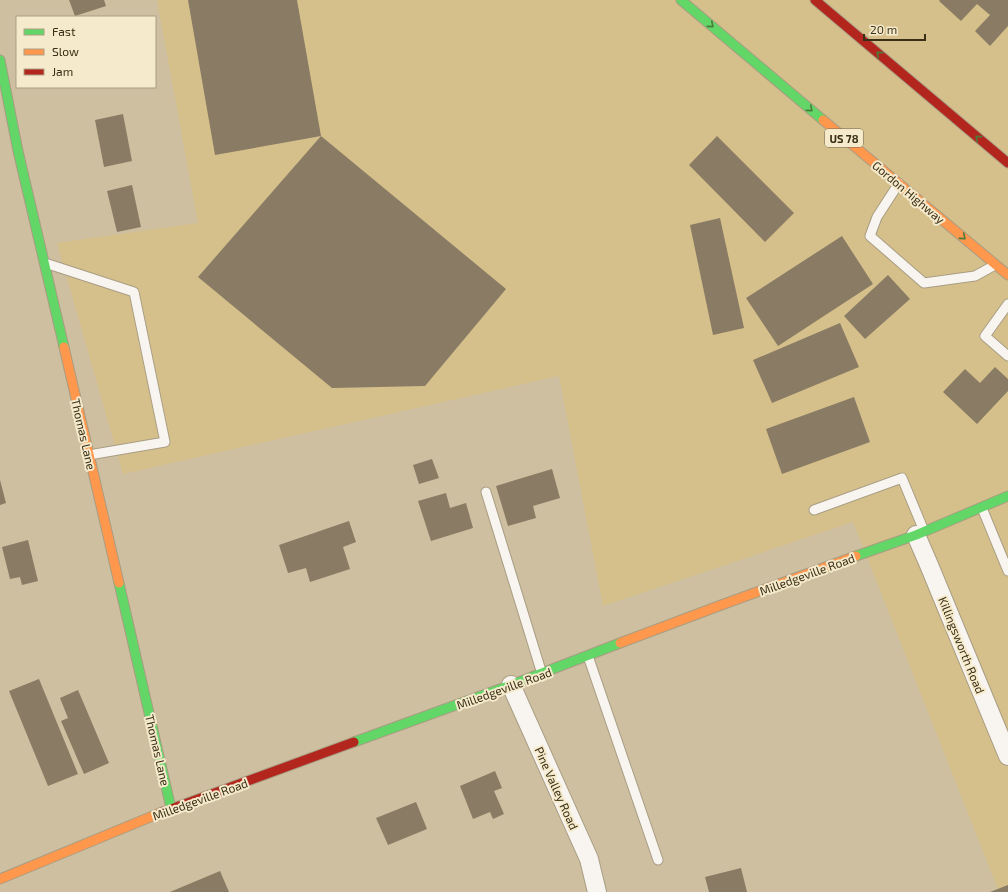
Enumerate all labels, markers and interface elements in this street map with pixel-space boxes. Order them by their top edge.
legend [16,16,156,88]
scale bar [864,16,925,42]
one-way arrow [706,21,713,28]
text: 20 m [870,22,897,36]
text: Fast [52,24,76,38]
text: Slow [52,44,79,58]
one-way arrow [876,52,884,59]
text: Jam [52,64,73,78]
one-way arrow [806,104,813,111]
road number: US 78 [825,129,863,147]
one-way arrow [976,136,983,143]
street label: Gordon Highway [870,158,948,227]
one-way arrow [959,233,966,240]
street label: Thomas Lane [69,397,99,471]
street label: Milledgeville Road [758,550,856,598]
street label: Killingsworth Road [936,594,988,696]
street label: Milledgeville Road [455,664,553,712]
street label: Thomas Lane [143,713,173,787]
street label: Pine Valley Road [532,744,582,832]
street label: Milledgeville Road [151,775,249,823]

